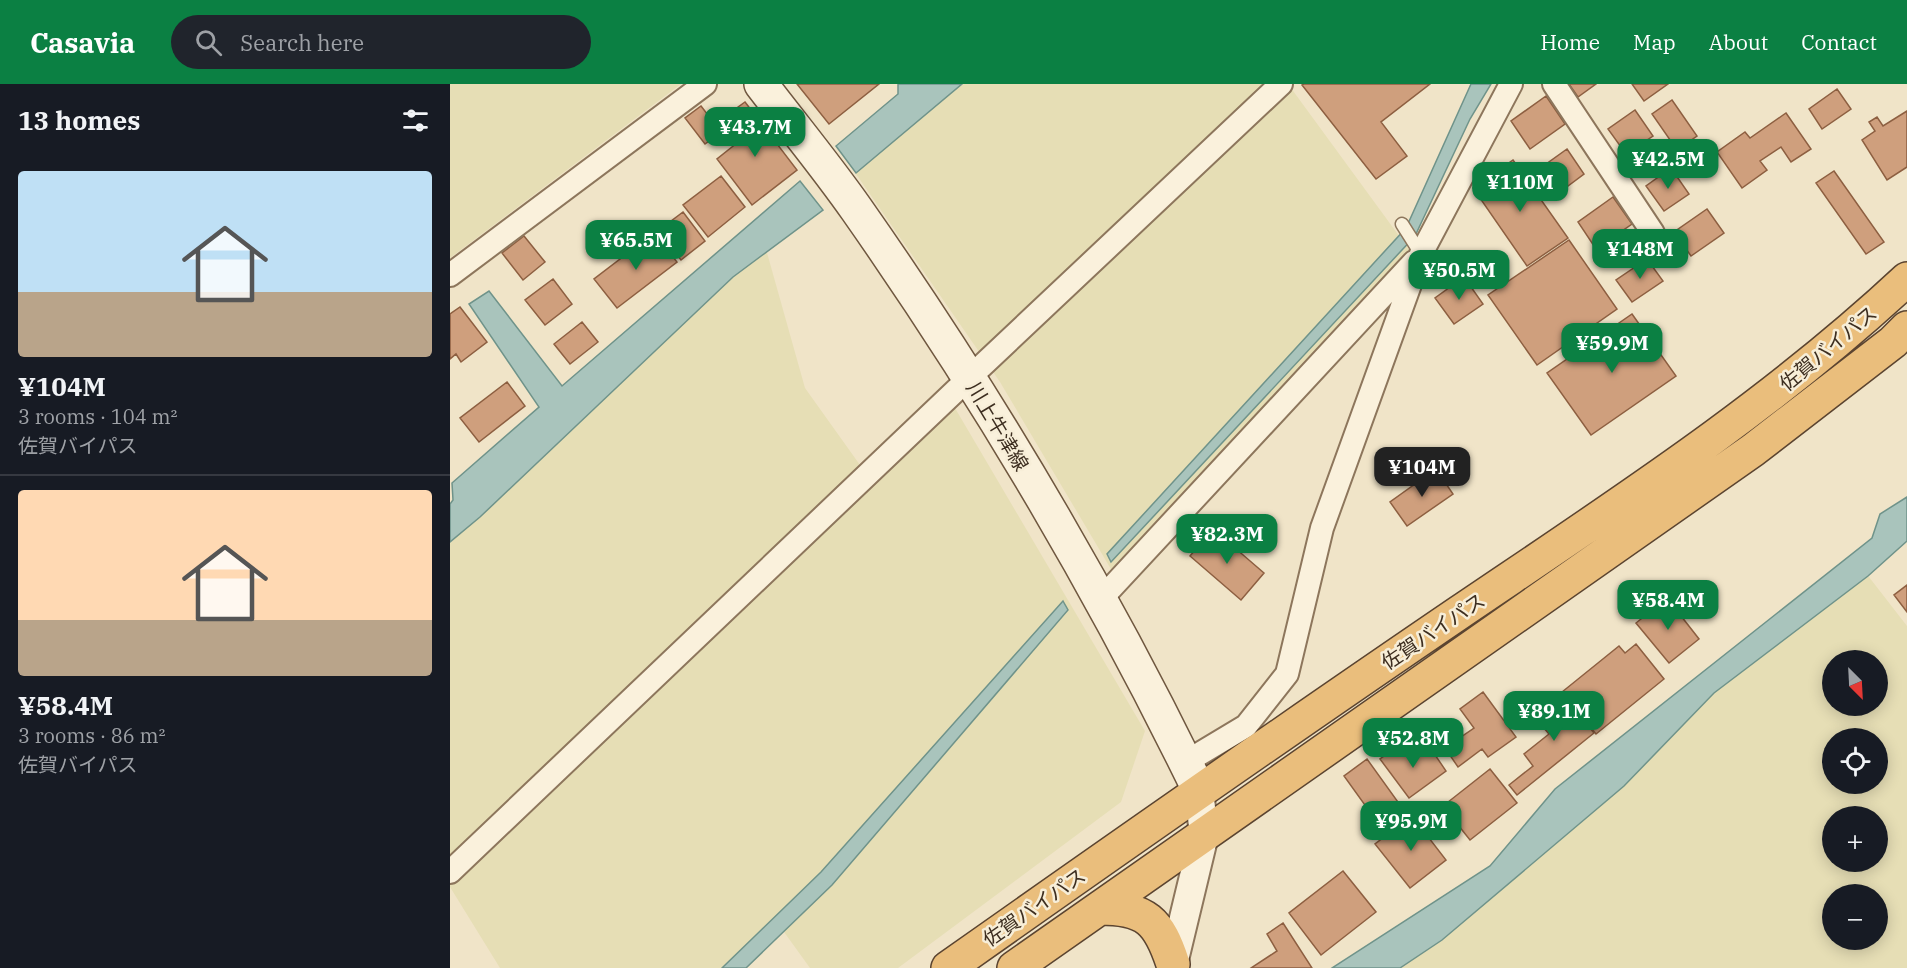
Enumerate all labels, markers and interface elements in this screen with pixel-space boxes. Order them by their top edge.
search box [171,15,591,69]
text: Casavia [30,24,135,61]
icon: search [192,26,225,59]
text: Search here [240,28,364,57]
text: Home [1540,28,1600,56]
text: Map [1633,28,1676,56]
text: About [1709,28,1768,56]
text: Contact [1801,28,1877,56]
text: 13 homes [18,103,140,137]
icon: filters [399,104,432,137]
pin: ¥43.7M [706,107,804,158]
text: ¥43.7M [718,113,792,140]
pin: ¥42.5M [1619,139,1717,190]
text: ¥42.5M [1631,145,1705,172]
pin: ¥110M [1478,162,1562,213]
text: ¥110M [1486,168,1554,195]
icon: home [171,210,279,318]
pin: ¥65.5M [587,220,685,271]
text: ¥65.5M [599,226,673,253]
pin: ¥148M [1598,229,1682,280]
text: ¥148M [1606,235,1674,262]
pin: ¥50.5M [1410,250,1508,301]
text: ¥50.5M [1422,256,1496,283]
street label: 佐賀バイパス [1774,299,1882,397]
pin: ¥59.9M [1563,323,1661,374]
text: ¥59.9M [1575,329,1649,356]
text: ¥104M [18,369,106,403]
street label: 川上牛津線 [961,376,1035,476]
text: 3 rooms · 104 m² [18,403,177,430]
text: 佐賀バイパス [18,432,138,459]
pin: ¥104M [1380,447,1464,498]
text: ¥104M [1388,453,1456,480]
pin: ¥82.3M [1178,514,1276,565]
text: ¥82.3M [1190,520,1264,547]
icon: home [171,529,279,637]
pin: ¥58.4M [1619,580,1717,631]
street label: 佐賀バイパス [1376,586,1490,676]
text: ¥58.4M [1631,586,1705,613]
north arrow [1822,650,1888,716]
map controls [1822,650,1888,950]
text: ¥58.4M [18,688,113,722]
pin: ¥89.1M [1505,691,1603,742]
text: ¥89.1M [1517,697,1591,724]
pin: ¥52.8M [1364,718,1462,769]
text: 3 rooms · 86 m² [18,722,165,749]
text: ¥52.8M [1376,724,1450,751]
button: locate [1822,728,1888,794]
text: 佐賀バイパス [18,751,138,778]
pin: ¥95.9M [1362,801,1460,852]
button: + [1822,806,1888,872]
text: ¥95.9M [1374,807,1448,834]
street label: 佐賀バイパス [977,862,1091,952]
button: − [1822,884,1888,950]

